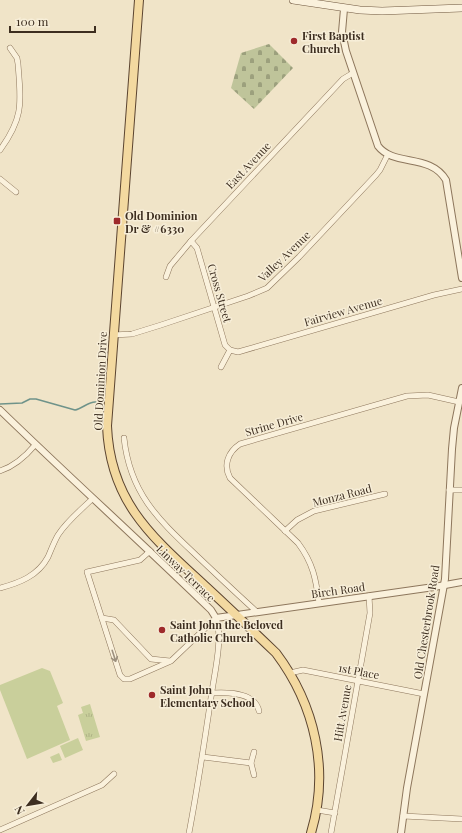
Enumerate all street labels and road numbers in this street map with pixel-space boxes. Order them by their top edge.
street label: East Avenue [222,138,274,192]
street label: Valley Avenue [254,227,314,285]
street label: Cross Street [204,262,236,324]
street label: Fairview Avenue [302,293,384,329]
street label: Old Dominion Drive [90,331,110,431]
street label: Strine Drive [243,408,305,439]
street label: Monza Road [311,480,374,510]
street label: Linway Terrace [154,541,219,605]
street label: Old Chesterbrook Road [410,563,443,680]
street label: Birch Road [310,579,367,601]
street label: 1st Place [337,660,381,682]
street label: Hitt Avenue [330,683,354,743]

